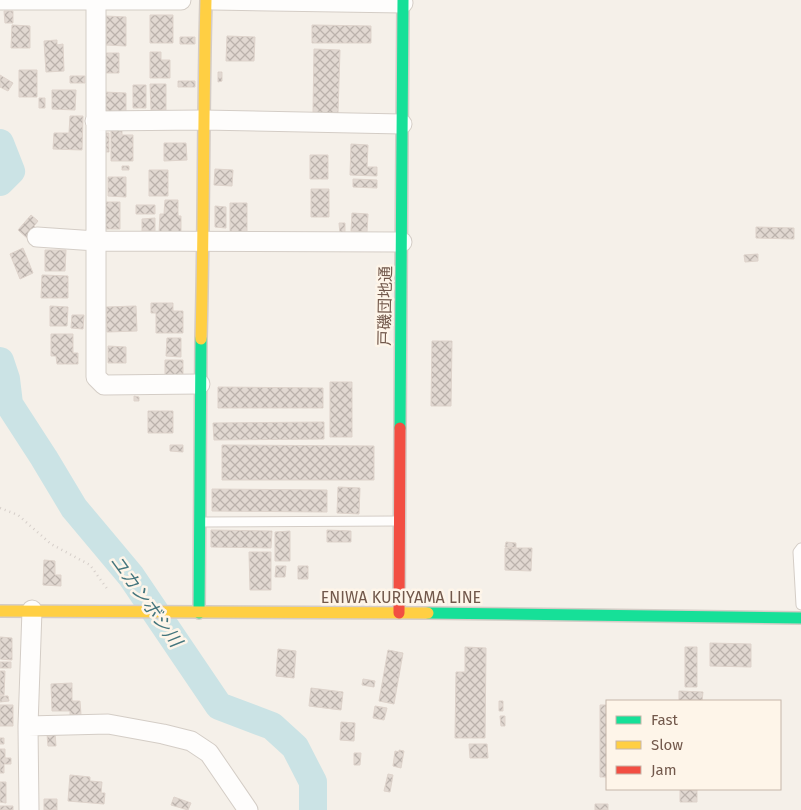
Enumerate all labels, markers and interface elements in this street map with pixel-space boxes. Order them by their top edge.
street label: 戸磯団地通 [375,266,395,346]
water label: ユカンボシ川 [105,551,188,653]
street label: ENIWA KURIYAMA LINE [321,588,481,607]
legend [606,700,781,790]
text: Fast [651,711,678,729]
text: Slow [651,736,683,754]
text: Jam [651,761,677,779]

